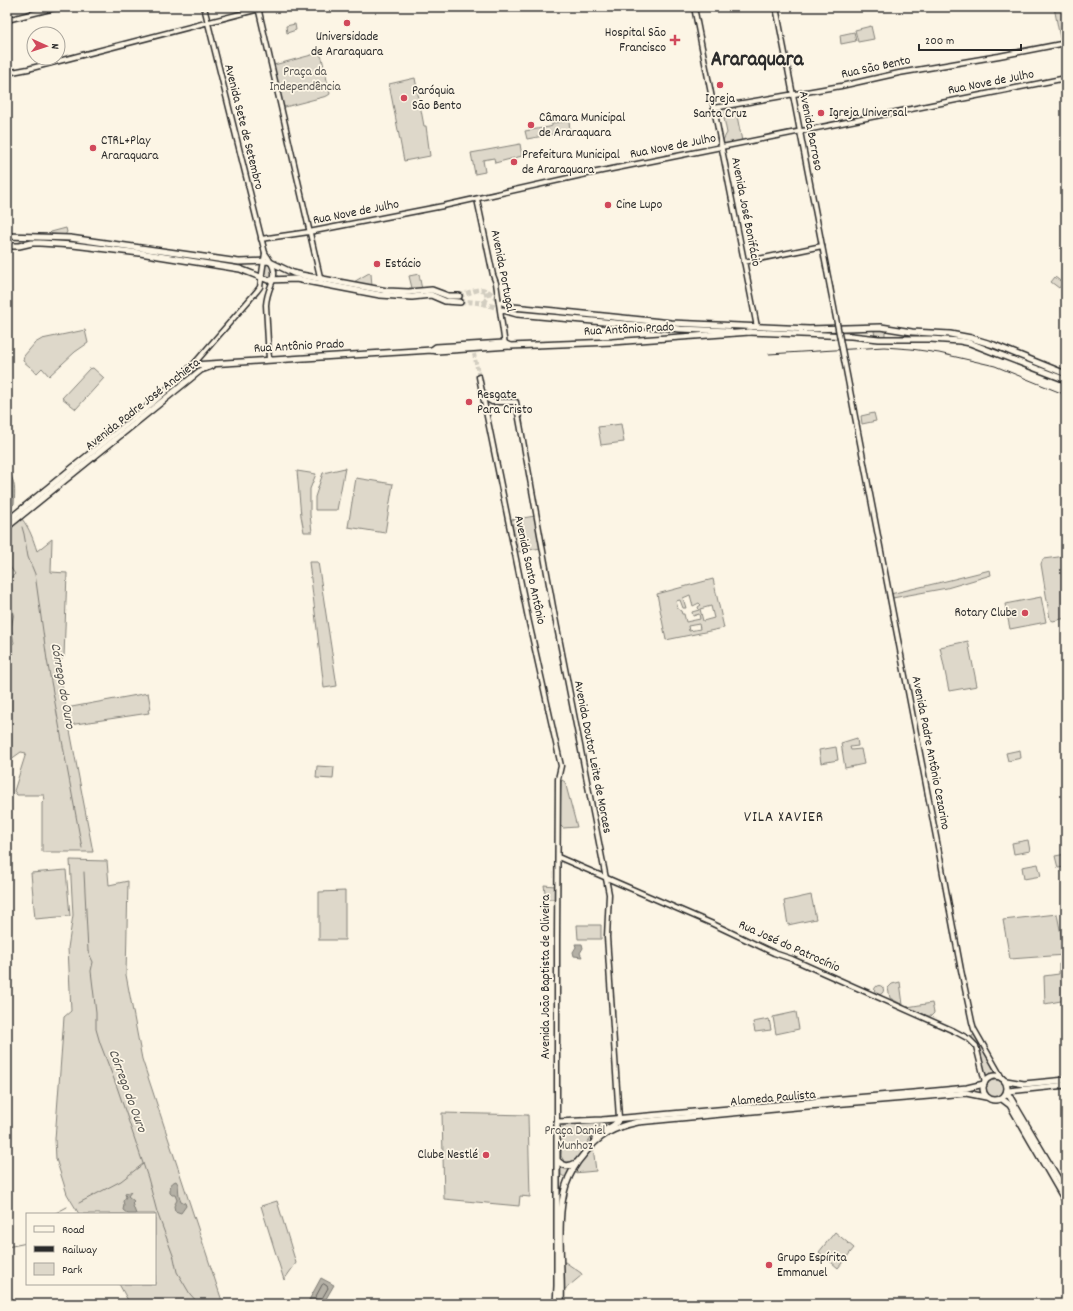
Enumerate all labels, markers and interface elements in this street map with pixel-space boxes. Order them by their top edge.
marker: Universidade de Araraquara [342,18,352,28]
place label: Hospital São Francisco [605,24,666,58]
north arrow [26,26,66,66]
scale bar [919,26,1021,52]
place label: Universidade de Araraquara [311,28,384,62]
text: 200 m [925,33,954,50]
marker: Hospital São Francisco [669,34,681,46]
text: N [46,43,62,50]
district label: Araraquara [711,46,804,76]
street label: Rua São Bento [840,51,913,85]
street label: Avenida Sete de Setembro [218,62,268,192]
park label: Praça da Independência [270,63,341,97]
street label: Rua Nove de Julho [946,65,1036,101]
marker: Igreja Santa Cruz [715,80,725,90]
place label: Paróquia São Bento [412,82,462,116]
place label: Igreja Santa Cruz [693,90,747,124]
street label: Avenida Barroso [793,90,827,173]
marker: Paróquia São Bento [399,93,409,103]
place label: Igreja Universal [829,104,907,123]
marker: Igreja Universal [816,108,826,118]
place label: Câmara Municipal de Araraquara [539,109,625,143]
marker: Câmara Municipal de Araraquara [526,120,536,130]
street label: Rua Nove de Julho [628,129,718,165]
place label: CTRL+Play Araraquara [101,132,159,166]
marker: CTRL+Play Araraquara [88,143,98,153]
place label: Prefeitura Municipal de Araraquara [522,146,620,180]
street label: Avenida José Bonifácio [725,156,765,269]
marker: Prefeitura Municipal de Araraquara [509,157,519,167]
street label: Rua Nove de Julho [311,195,401,231]
place label: Cine Lupo [616,196,662,215]
marker: Cine Lupo [603,200,613,210]
street label: Avenida Portugal [485,228,519,314]
place label: Estácio [385,255,421,274]
marker: Estácio [372,259,382,269]
street label: Rua Antônio Prado [583,318,675,342]
street label: Rua Antônio Prado [253,335,345,359]
street label: Avenida Padre José Anchieta [81,353,205,456]
place label: Resgate Para Cristo [477,386,533,420]
marker: Resgate Para Cristo [464,397,474,407]
street label: Avenida Santo Antônio [508,514,550,626]
place label: Rotary Clube [954,604,1017,623]
marker: Rotary Clube [1020,608,1030,618]
water label: Córrego do Ouro [45,642,80,731]
street label: Avenida Padre Antônio Cezarino [906,674,954,832]
street label: Avenida Doutor Leite de Moraes [568,679,616,835]
district label: VILA XAVIER [744,807,824,829]
street label: Avenida João Baptista de Oliveira [537,894,556,1059]
street label: Rua José do Patrocínio [735,916,843,978]
water label: Córrego do Ouro [103,1047,151,1136]
street label: Alameda Paulista [730,1086,817,1112]
park label: Praça Daniel Munhoz [544,1122,606,1156]
place label: Clube Nestlé [417,1146,478,1165]
marker: Clube Nestlé [481,1150,491,1160]
legend [26,1213,156,1285]
text: Road [62,1222,84,1239]
text: Railway [62,1242,98,1259]
place label: Grupo Espírita Emmanuel [777,1249,848,1283]
marker: Grupo Espírita Emmanuel [764,1260,774,1270]
text: Park [62,1262,83,1279]

